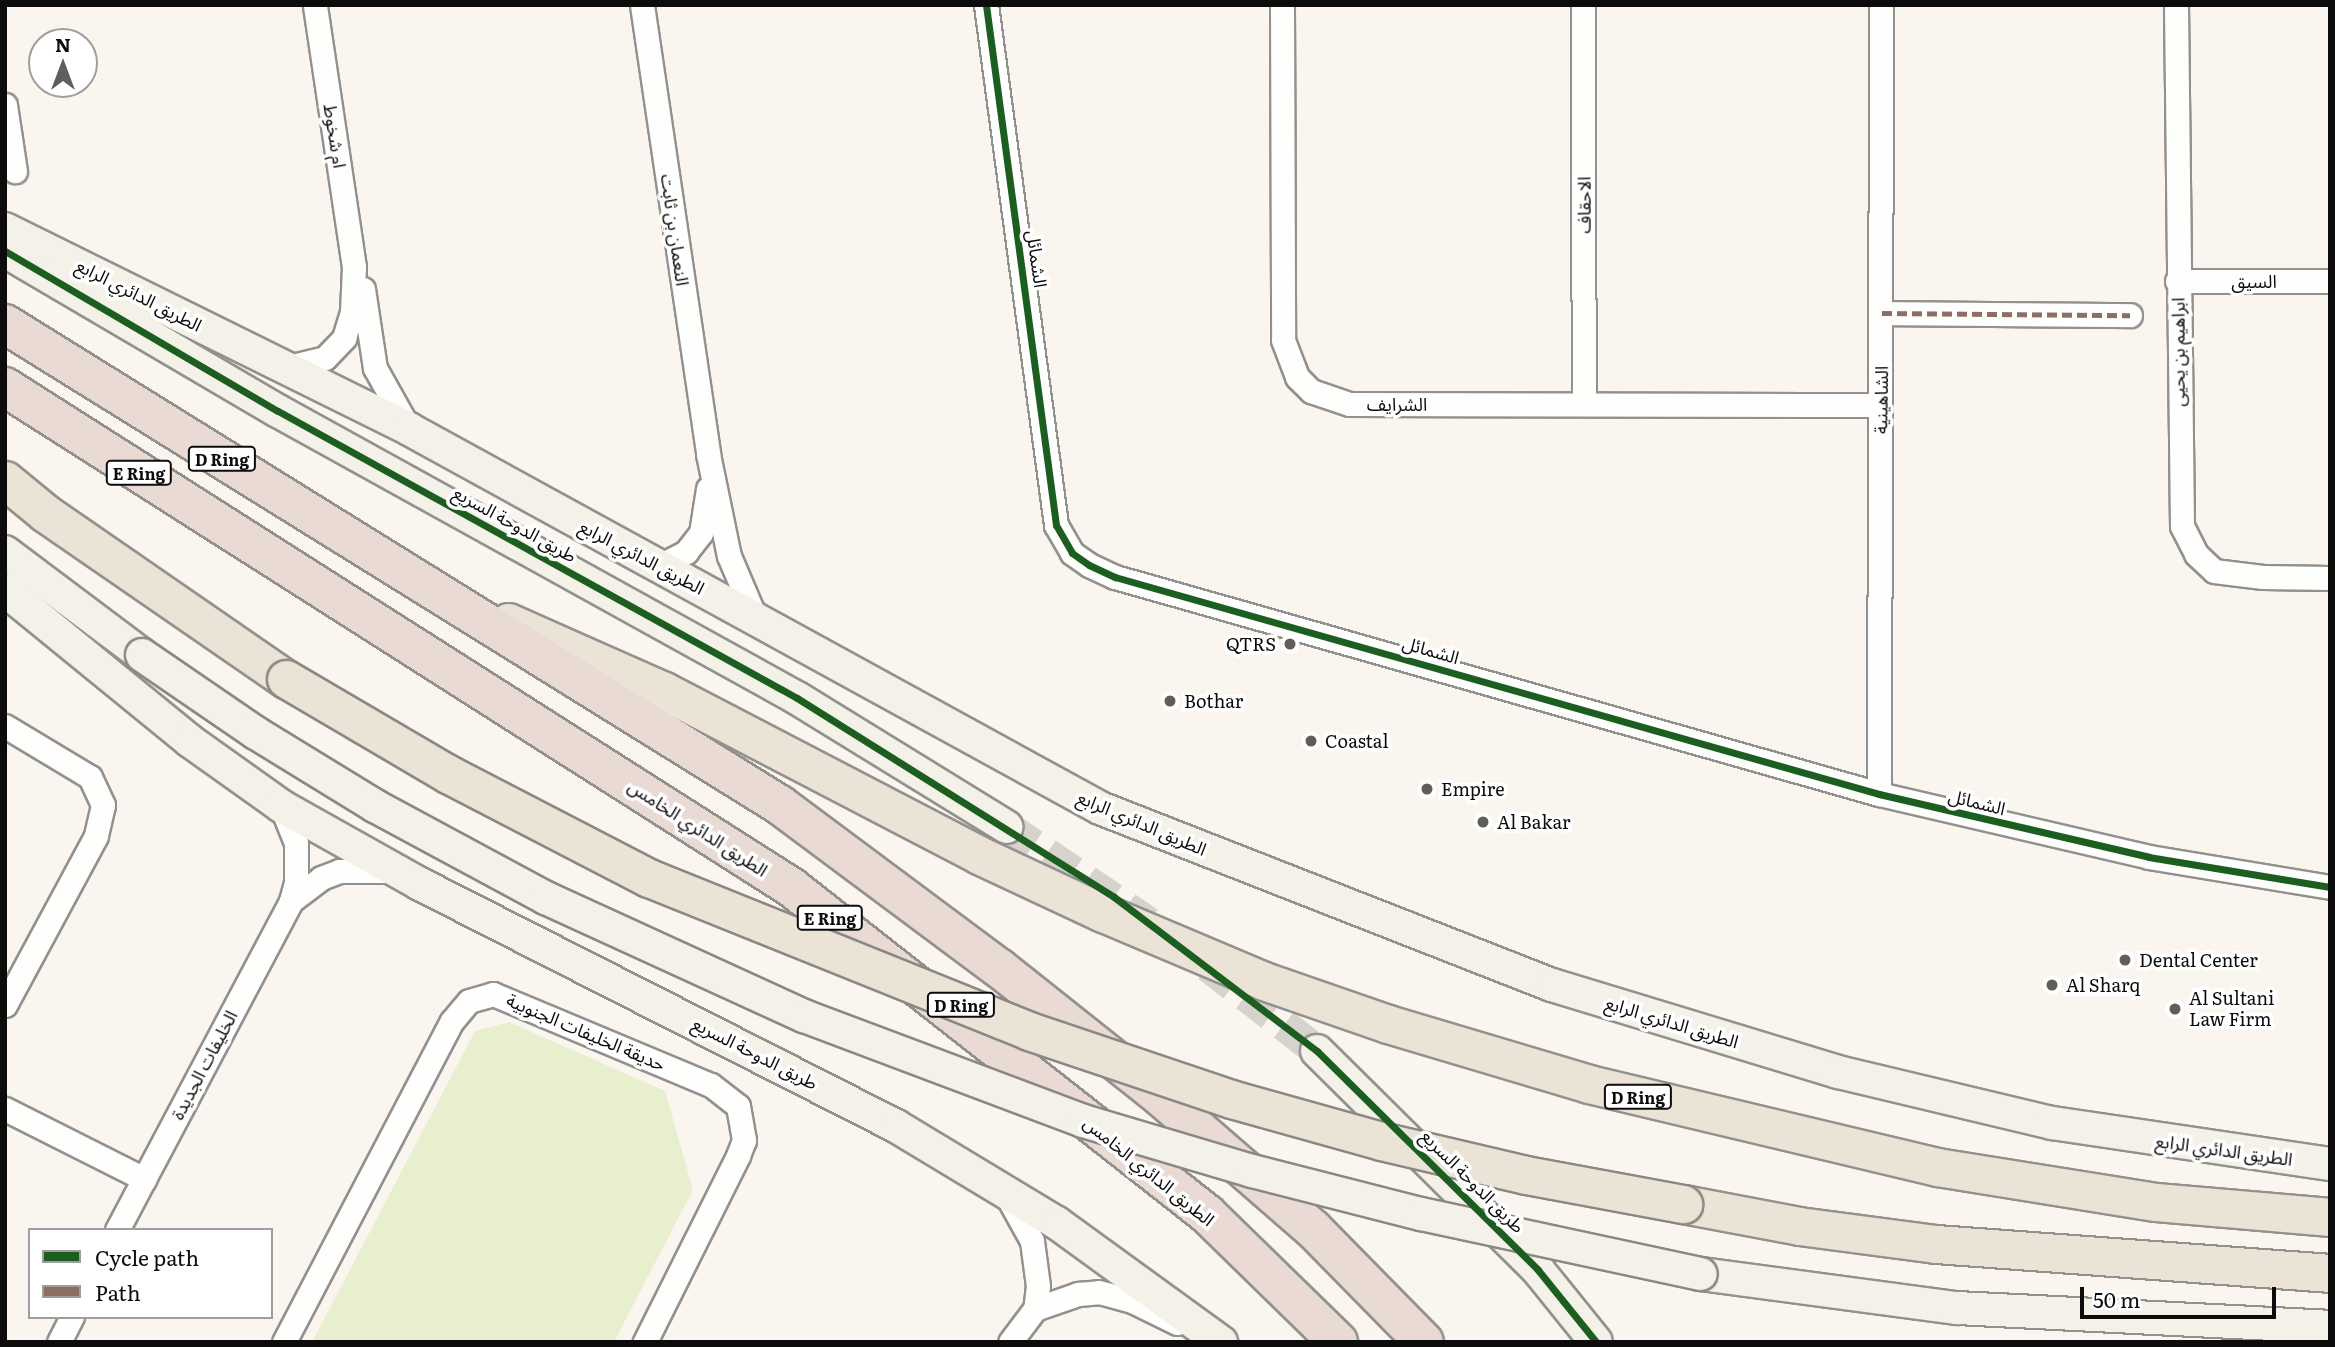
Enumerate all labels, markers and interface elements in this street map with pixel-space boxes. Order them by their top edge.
north arrow [28,28,98,98]
text: N [55,30,71,58]
street label: ام شخوط [319,102,351,170]
street label: النعمان بن ثابت [656,173,694,287]
street label: الاحقاف [1573,176,1595,234]
street label: الشمائل [1022,229,1052,289]
street label: الطريق الدائري الرابع [73,254,205,336]
street label: السيق [2231,270,2277,292]
street label: ابراهيم بن يحيى [2167,297,2189,407]
street label: الشاهينية [1870,366,1892,434]
street label: الشرايف [1367,393,1427,415]
road number: D Ring [187,446,257,472]
road number: E Ring [106,460,172,486]
street label: طريق الدوحة السريع [450,481,580,567]
street label: الطريق الدائري الرابع [576,515,708,599]
street label: الشمائل [1400,632,1462,668]
place label: QTRS [1226,633,1276,655]
marker: QTRS [1282,636,1298,652]
place label: Bothar [1184,690,1243,712]
marker: Bothar [1162,693,1178,709]
place label: Coastal [1325,730,1388,752]
marker: Coastal [1303,733,1319,749]
street label: الطريق الدائري الخامس [624,775,772,881]
place label: Empire [1441,778,1505,800]
marker: Empire [1419,781,1435,797]
street label: الشمائل [1946,785,2008,819]
street label: الطريق الدائري الرابع [1074,786,1210,860]
place label: Al Bakar [1497,811,1570,833]
marker: Al Bakar [1475,814,1491,830]
road number: E Ring [797,906,863,930]
place label: Dental Center [2139,949,2258,971]
marker: Dental Center [2117,952,2133,968]
place label: Al Sharq [2066,974,2140,996]
marker: Al Sharq [2044,977,2060,993]
place label: Al Sultani Law Firm [2189,988,2274,1030]
street label: حديقة الخليفات الجنوبية [503,989,669,1075]
street label: الطريق الدائري الرابع [1603,991,1741,1053]
road number: D Ring [926,993,996,1018]
marker: Al Sultani Law Firm [2167,1001,2183,1017]
street label: الخليفات الجديدة [166,1007,242,1123]
street label: طريق الدوحة السريع [689,1012,821,1094]
road number: D Ring [1603,1084,1673,1110]
street label: الطريق الدائري الخامس [1079,1112,1219,1230]
street label: طريق الدوحة السريع [1417,1125,1529,1237]
street label: الطريق الدائري الرابع [2154,1130,2294,1170]
legend [28,1228,273,1319]
text: Cycle path [95,1241,199,1272]
scale bar [2083,1274,2279,1318]
text: Path [95,1276,141,1307]
text: 50 m [2093,1283,2140,1314]

